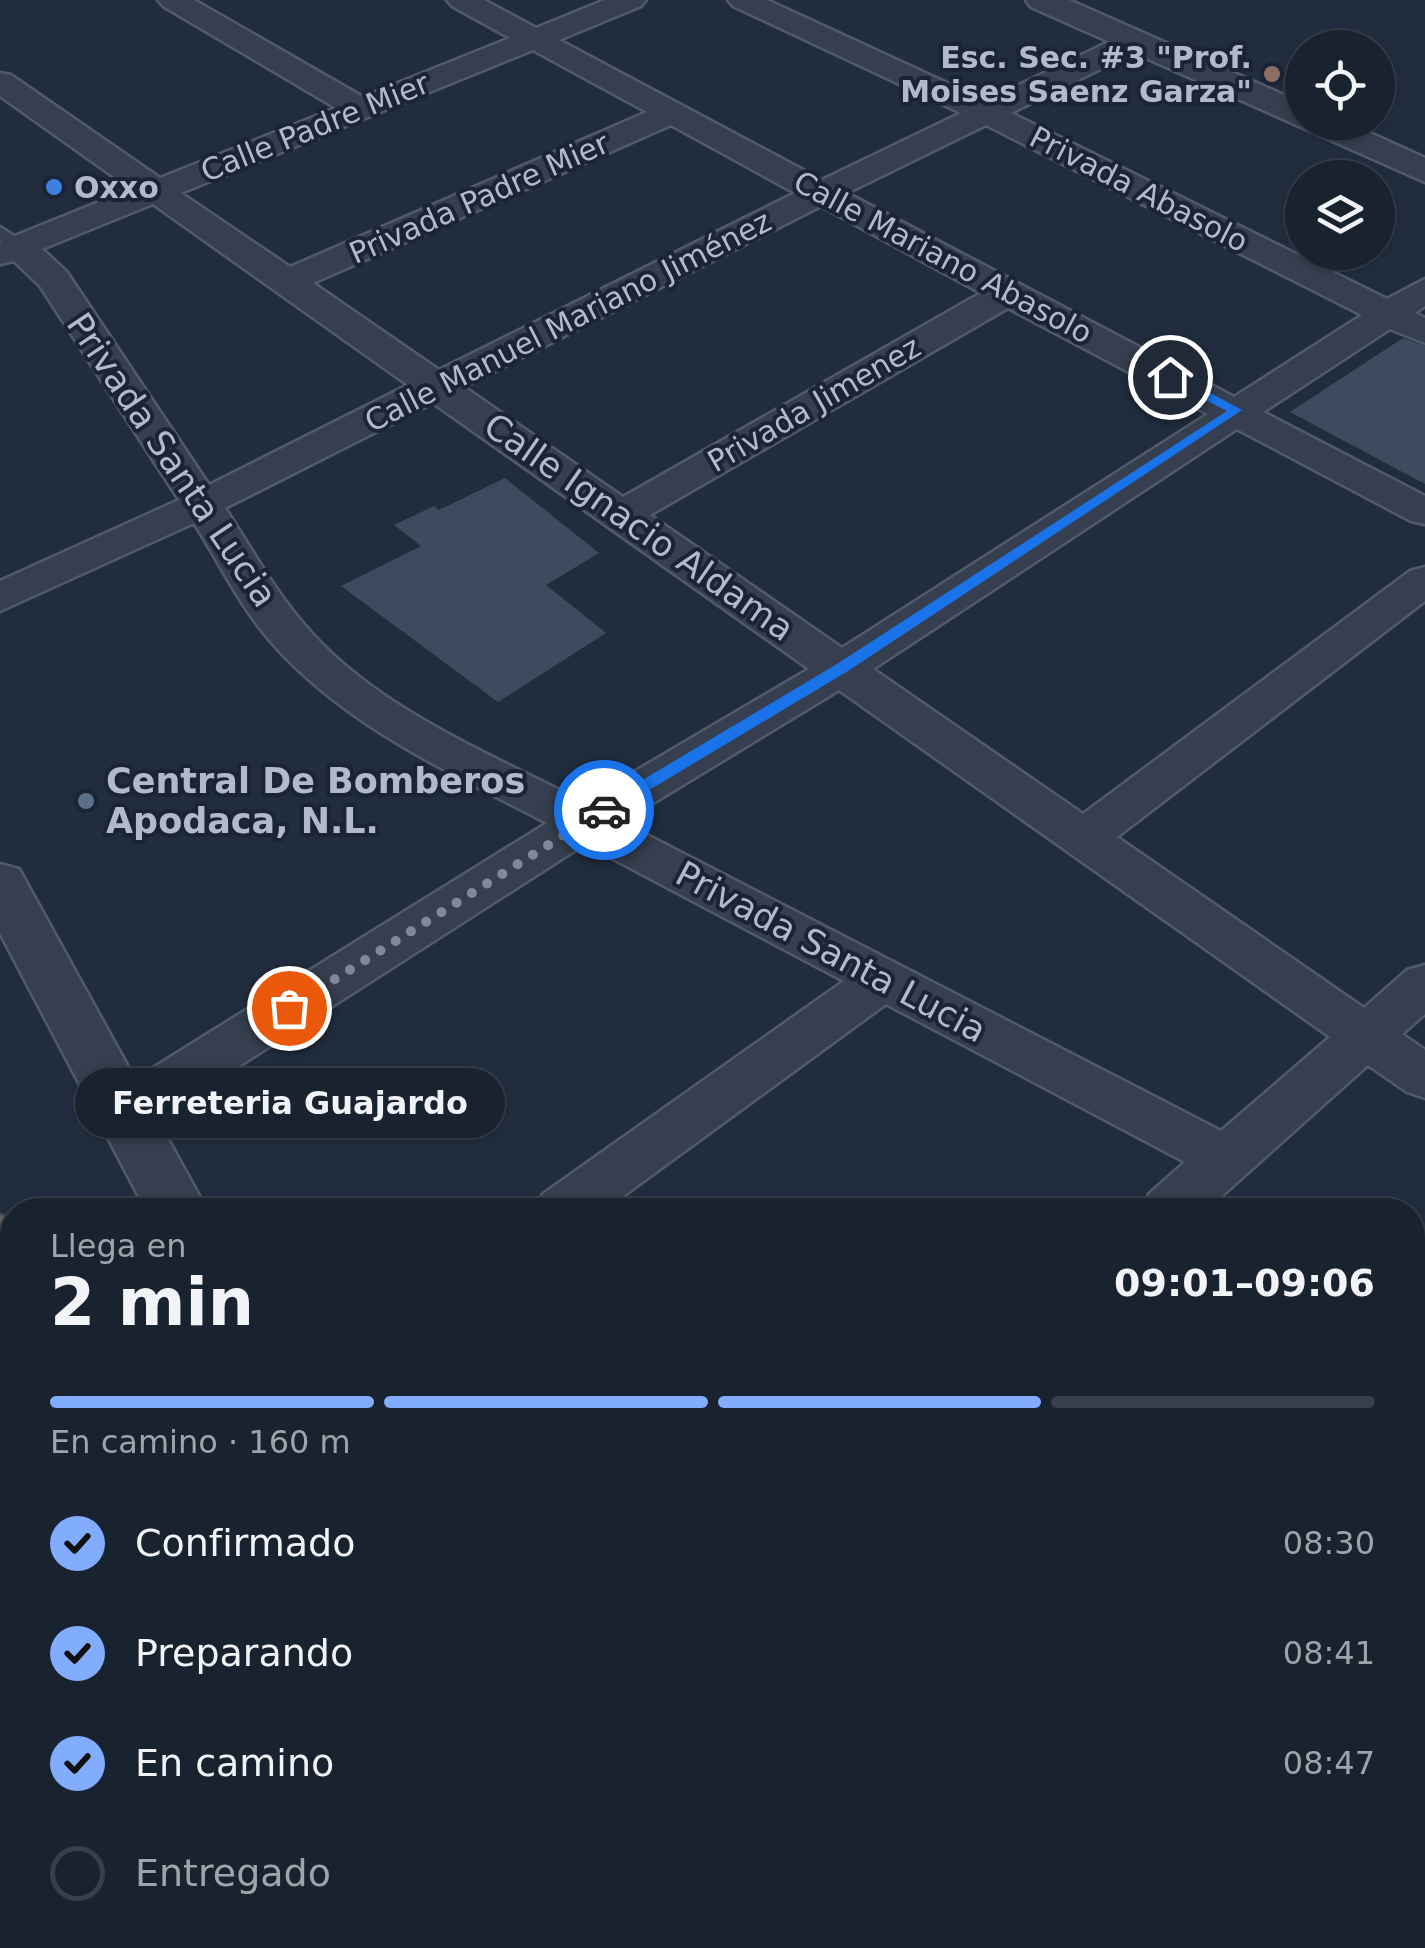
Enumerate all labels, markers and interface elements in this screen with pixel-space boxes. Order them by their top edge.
map controls [1285,30,1395,270]
button: locate [1285,30,1395,140]
place label: Esc. Sec. #3 "Prof. Moises Saenz Garza" [900,40,1252,109]
marker: Esc. Sec. #3 "Prof. Moises Saenz Garza" [1261,63,1283,85]
street label: Calle Padre Mier [196,65,435,189]
street label: Privada Abasolo [1024,119,1254,259]
street label: Privada Padre Mier [344,125,615,271]
button: layers [1285,160,1395,270]
street label: Calle Mariano Abasolo [788,163,1098,351]
place label: Oxxo [74,170,159,205]
marker: Oxxo [43,176,65,198]
street label: Calle Manuel Mariano Jiménez [359,203,777,439]
street label: Privada Santa Lucia [59,306,285,614]
street label: Privada Jimenez [702,329,926,479]
pin [1128,335,1213,420]
icon: home [1143,350,1198,405]
street label: Calle Ignacio Aldama [477,405,801,649]
courier [554,760,654,860]
place label: Central De Bomberos Apodaca, N.L. [106,761,525,841]
icon: car [577,783,632,838]
marker: Central De Bomberos Apodaca, N.L. [75,790,97,812]
street label: Privada Santa Lucia [669,853,993,1051]
pin [247,966,332,1051]
icon: bag [262,981,317,1036]
callout: Ferreteria Guajardo [74,1068,504,1138]
text: Ferreteria Guajardo [112,1084,468,1122]
text: Llega en [50,1227,186,1265]
text: 09:01–09:06 [1114,1261,1375,1305]
text: 2 min [50,1265,254,1340]
text: En camino · 160 m [50,1423,351,1461]
icon: check [50,1516,105,1571]
text: Confirmado [135,1521,355,1565]
text: 08:30 [1283,1524,1375,1562]
icon: check [50,1626,105,1681]
text: Preparando [135,1631,353,1675]
text: 08:41 [1283,1634,1375,1672]
icon: check [50,1736,105,1791]
text: En camino [135,1741,334,1785]
text: 08:47 [1283,1744,1375,1782]
text: Entregado [135,1851,331,1895]

